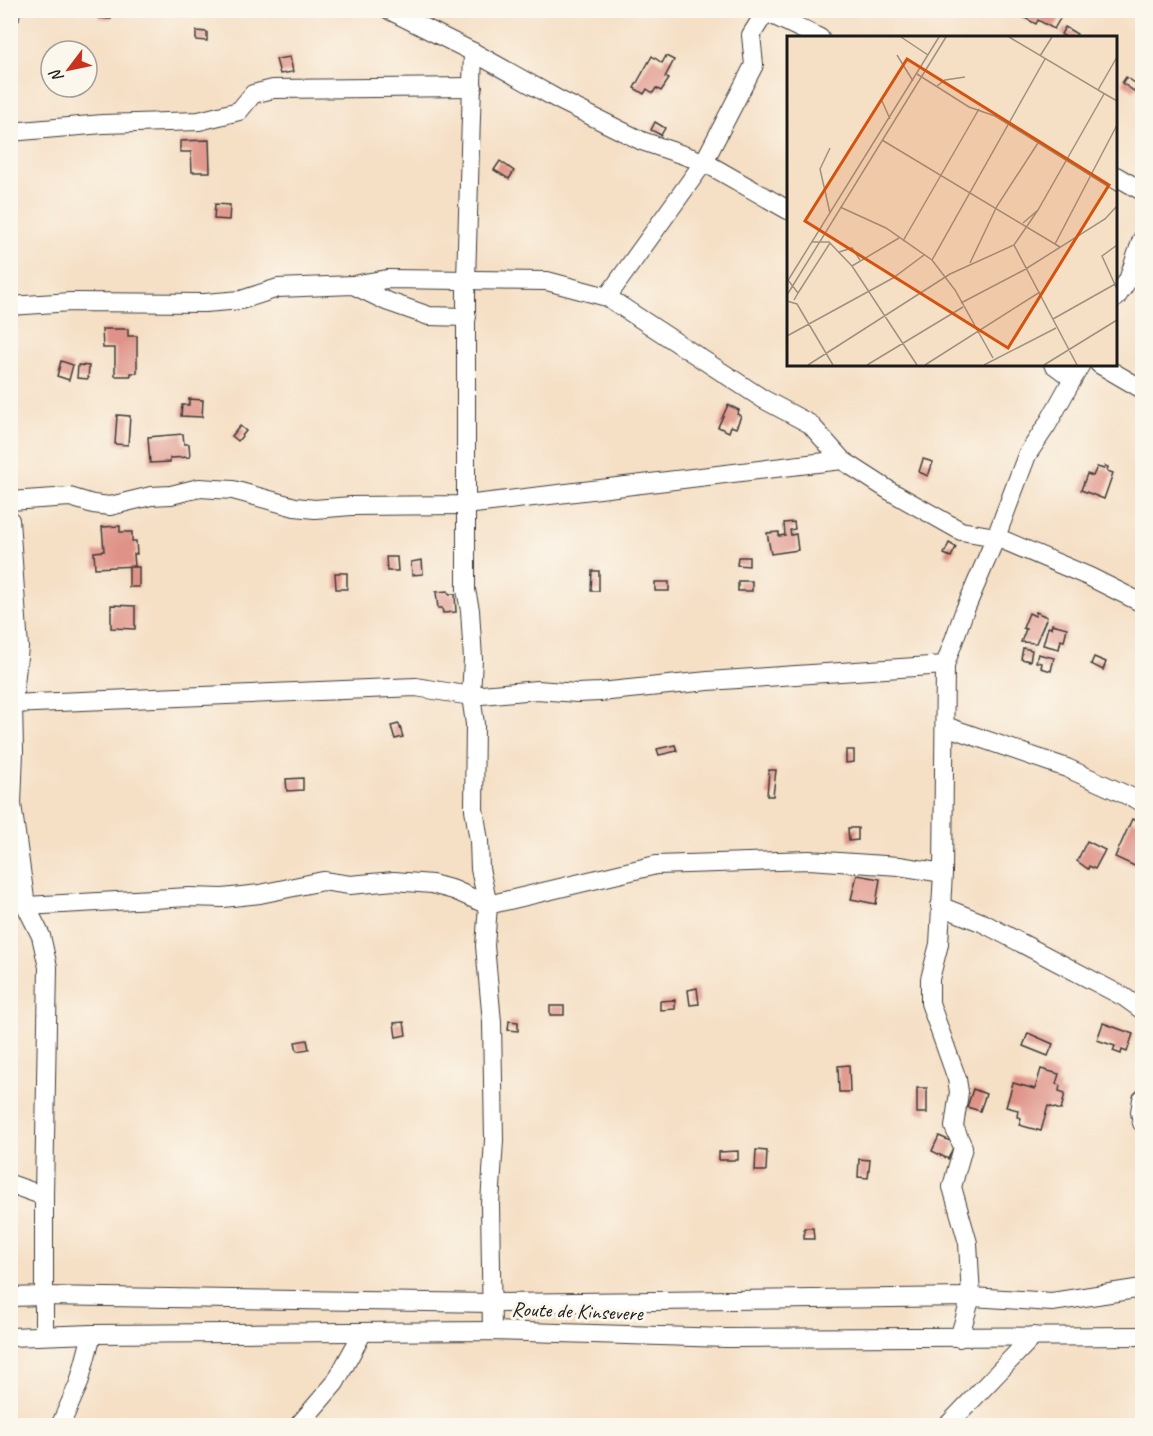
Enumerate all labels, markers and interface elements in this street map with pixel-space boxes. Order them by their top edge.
inset map [787,36,1117,366]
north arrow [39,39,99,99]
text: N [44,64,68,86]
street label: Route de Kinsevere [511,1296,644,1326]

